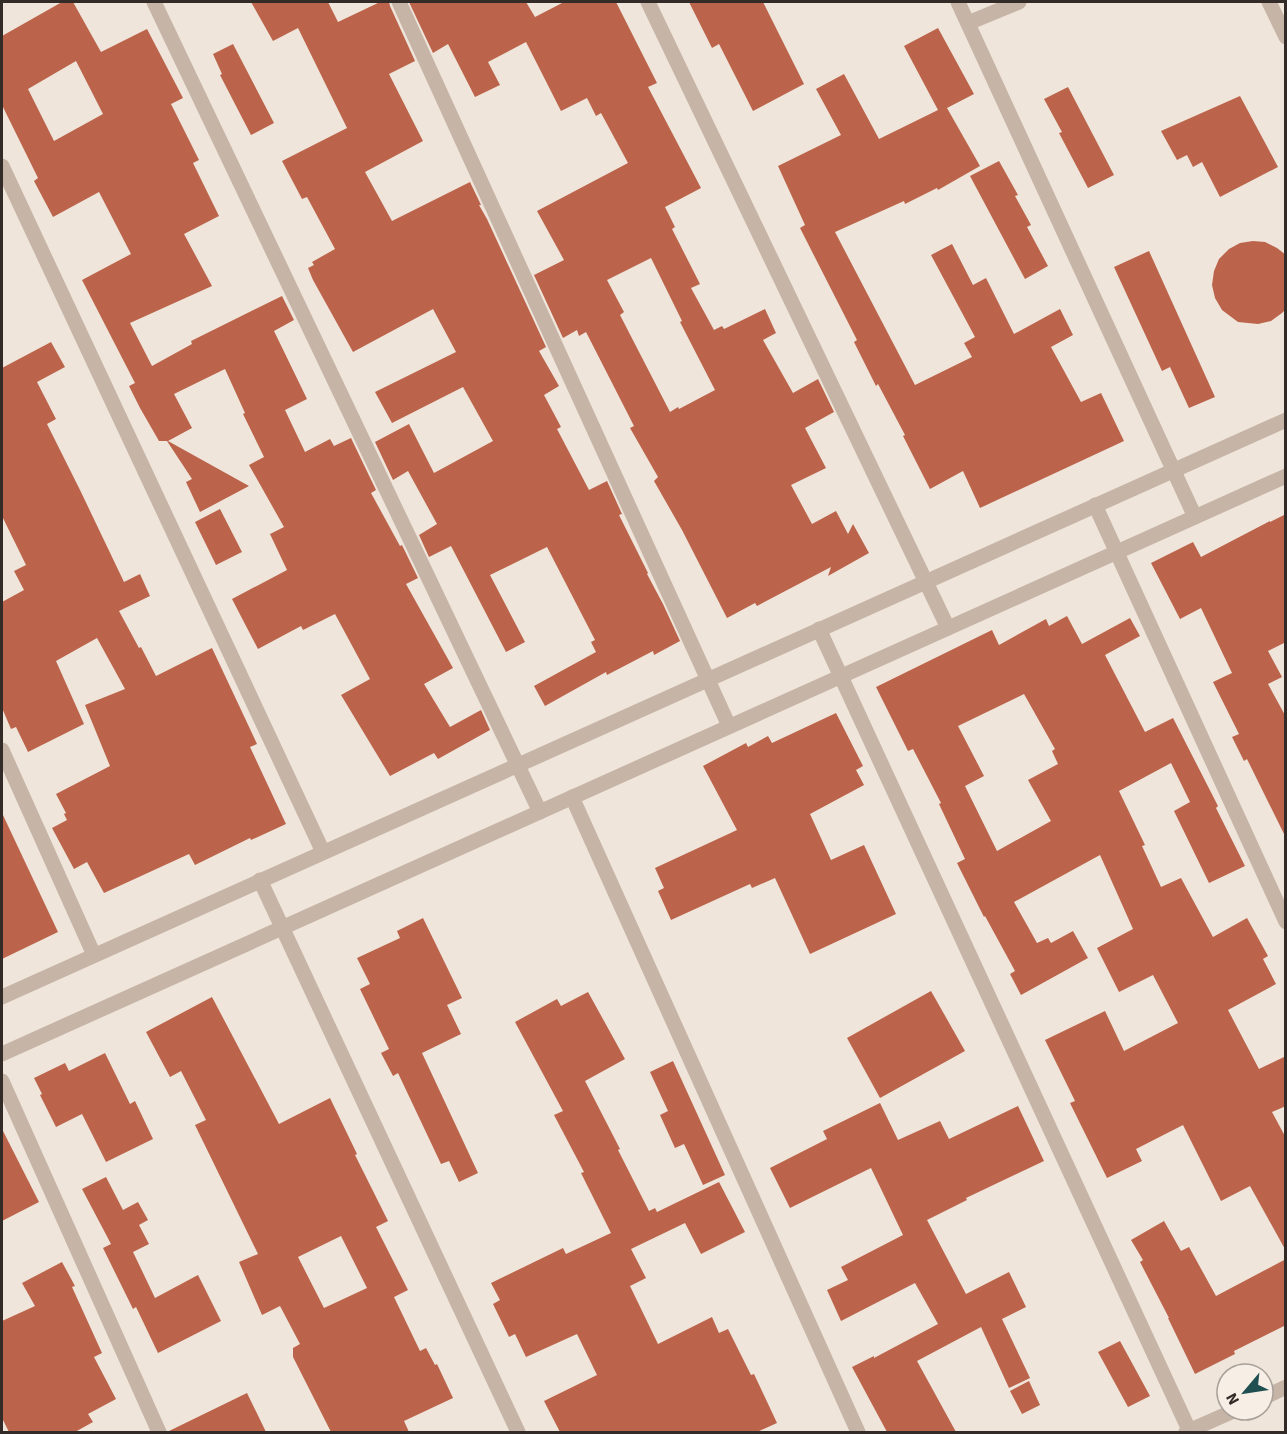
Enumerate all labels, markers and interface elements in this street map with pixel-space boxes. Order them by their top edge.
north arrow [1215,1362,1275,1422]
text: N [1221,1389,1245,1409]

